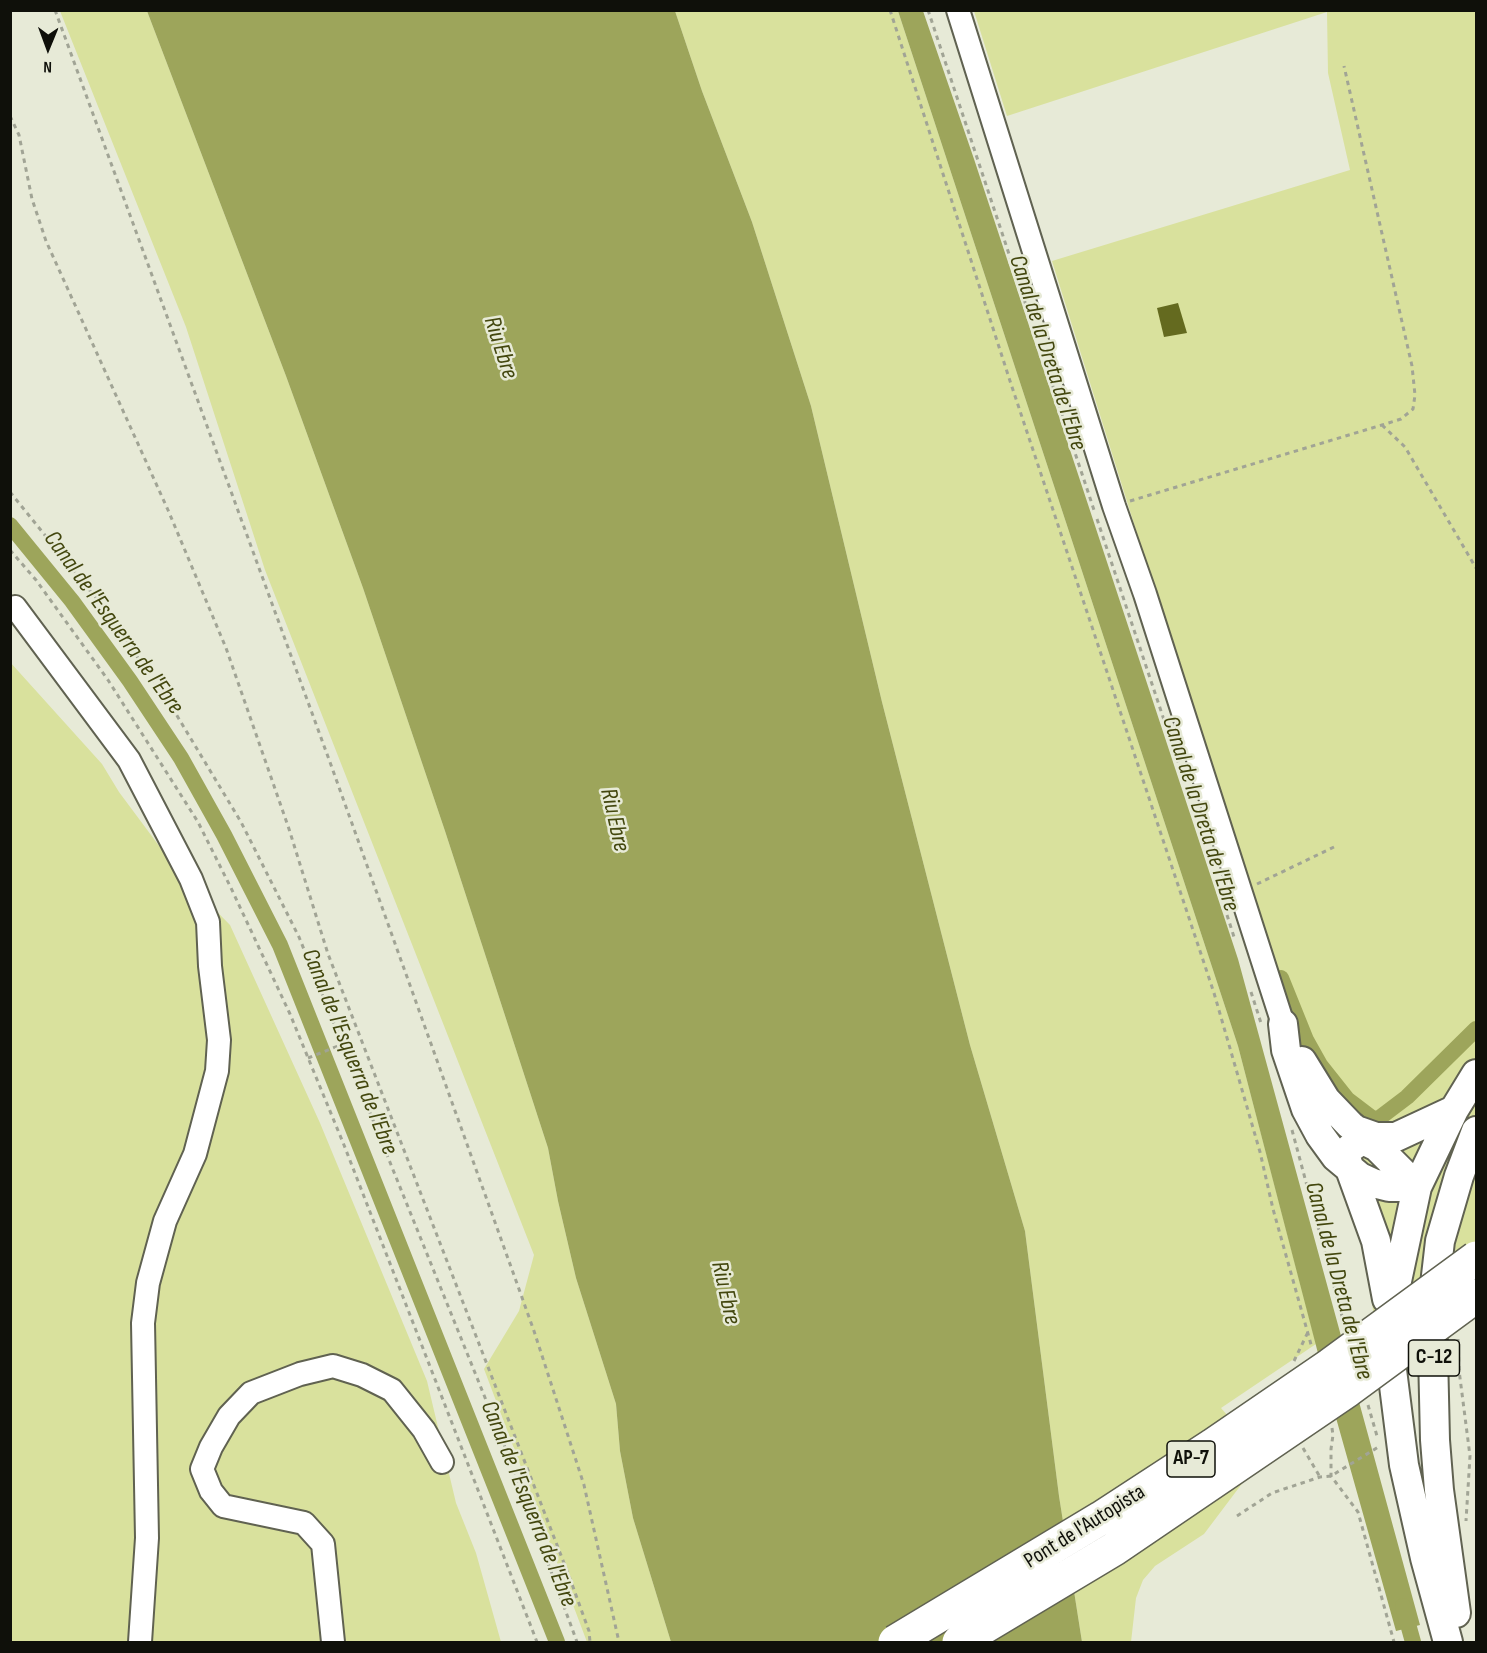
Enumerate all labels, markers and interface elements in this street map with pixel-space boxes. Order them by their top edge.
north arrow [18,18,78,78]
text: N [43,57,52,76]
water label: Canal de la Dreta de l'Ebre [1002,252,1092,454]
water label: Riu Ebre [476,313,524,383]
water label: Canal de l'Esquerra de l'Ebre [37,526,189,720]
water label: Canal de la Dreta de l'Ebre [1155,713,1245,915]
water label: Riu Ebre [593,786,635,854]
water label: Canal de l'Esquerra de l'Ebre [295,945,403,1159]
water label: Canal de la Dreta de l'Ebre [1298,1179,1378,1383]
water label: Riu Ebre [704,1259,746,1327]
road number: C-12 [1408,1340,1460,1376]
water label: Canal de l'Esquerra de l'Ebre [474,1397,582,1611]
road number: AP-7 [1167,1441,1215,1477]
street label: Pont de l'Autopista [1020,1479,1150,1575]

